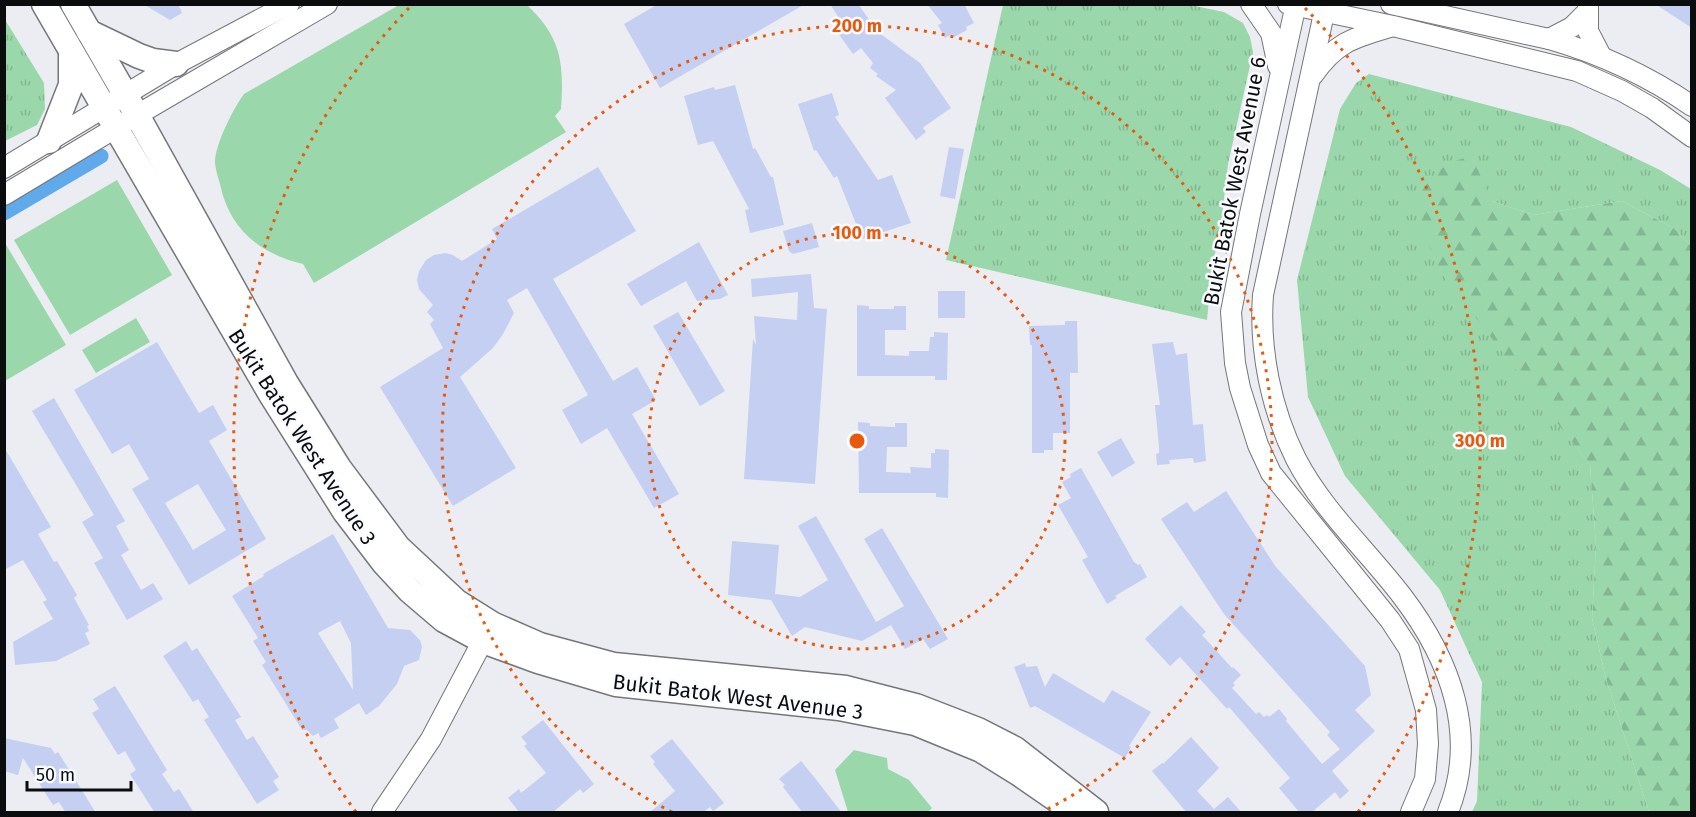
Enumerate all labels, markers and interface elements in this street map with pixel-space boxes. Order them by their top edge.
text: 200 m [832,15,882,37]
street label: Bukit Batok West Avenue 6 [1198,54,1272,308]
text: 100 m [833,222,881,244]
street label: Bukit Batok West Avenue 3 [222,324,382,550]
text: 300 m [1454,430,1505,452]
centre of rings [847,431,867,451]
street label: Bukit Batok West Avenue 3 [611,669,865,725]
scale bar [27,754,130,792]
text: 50 m [36,764,75,786]

